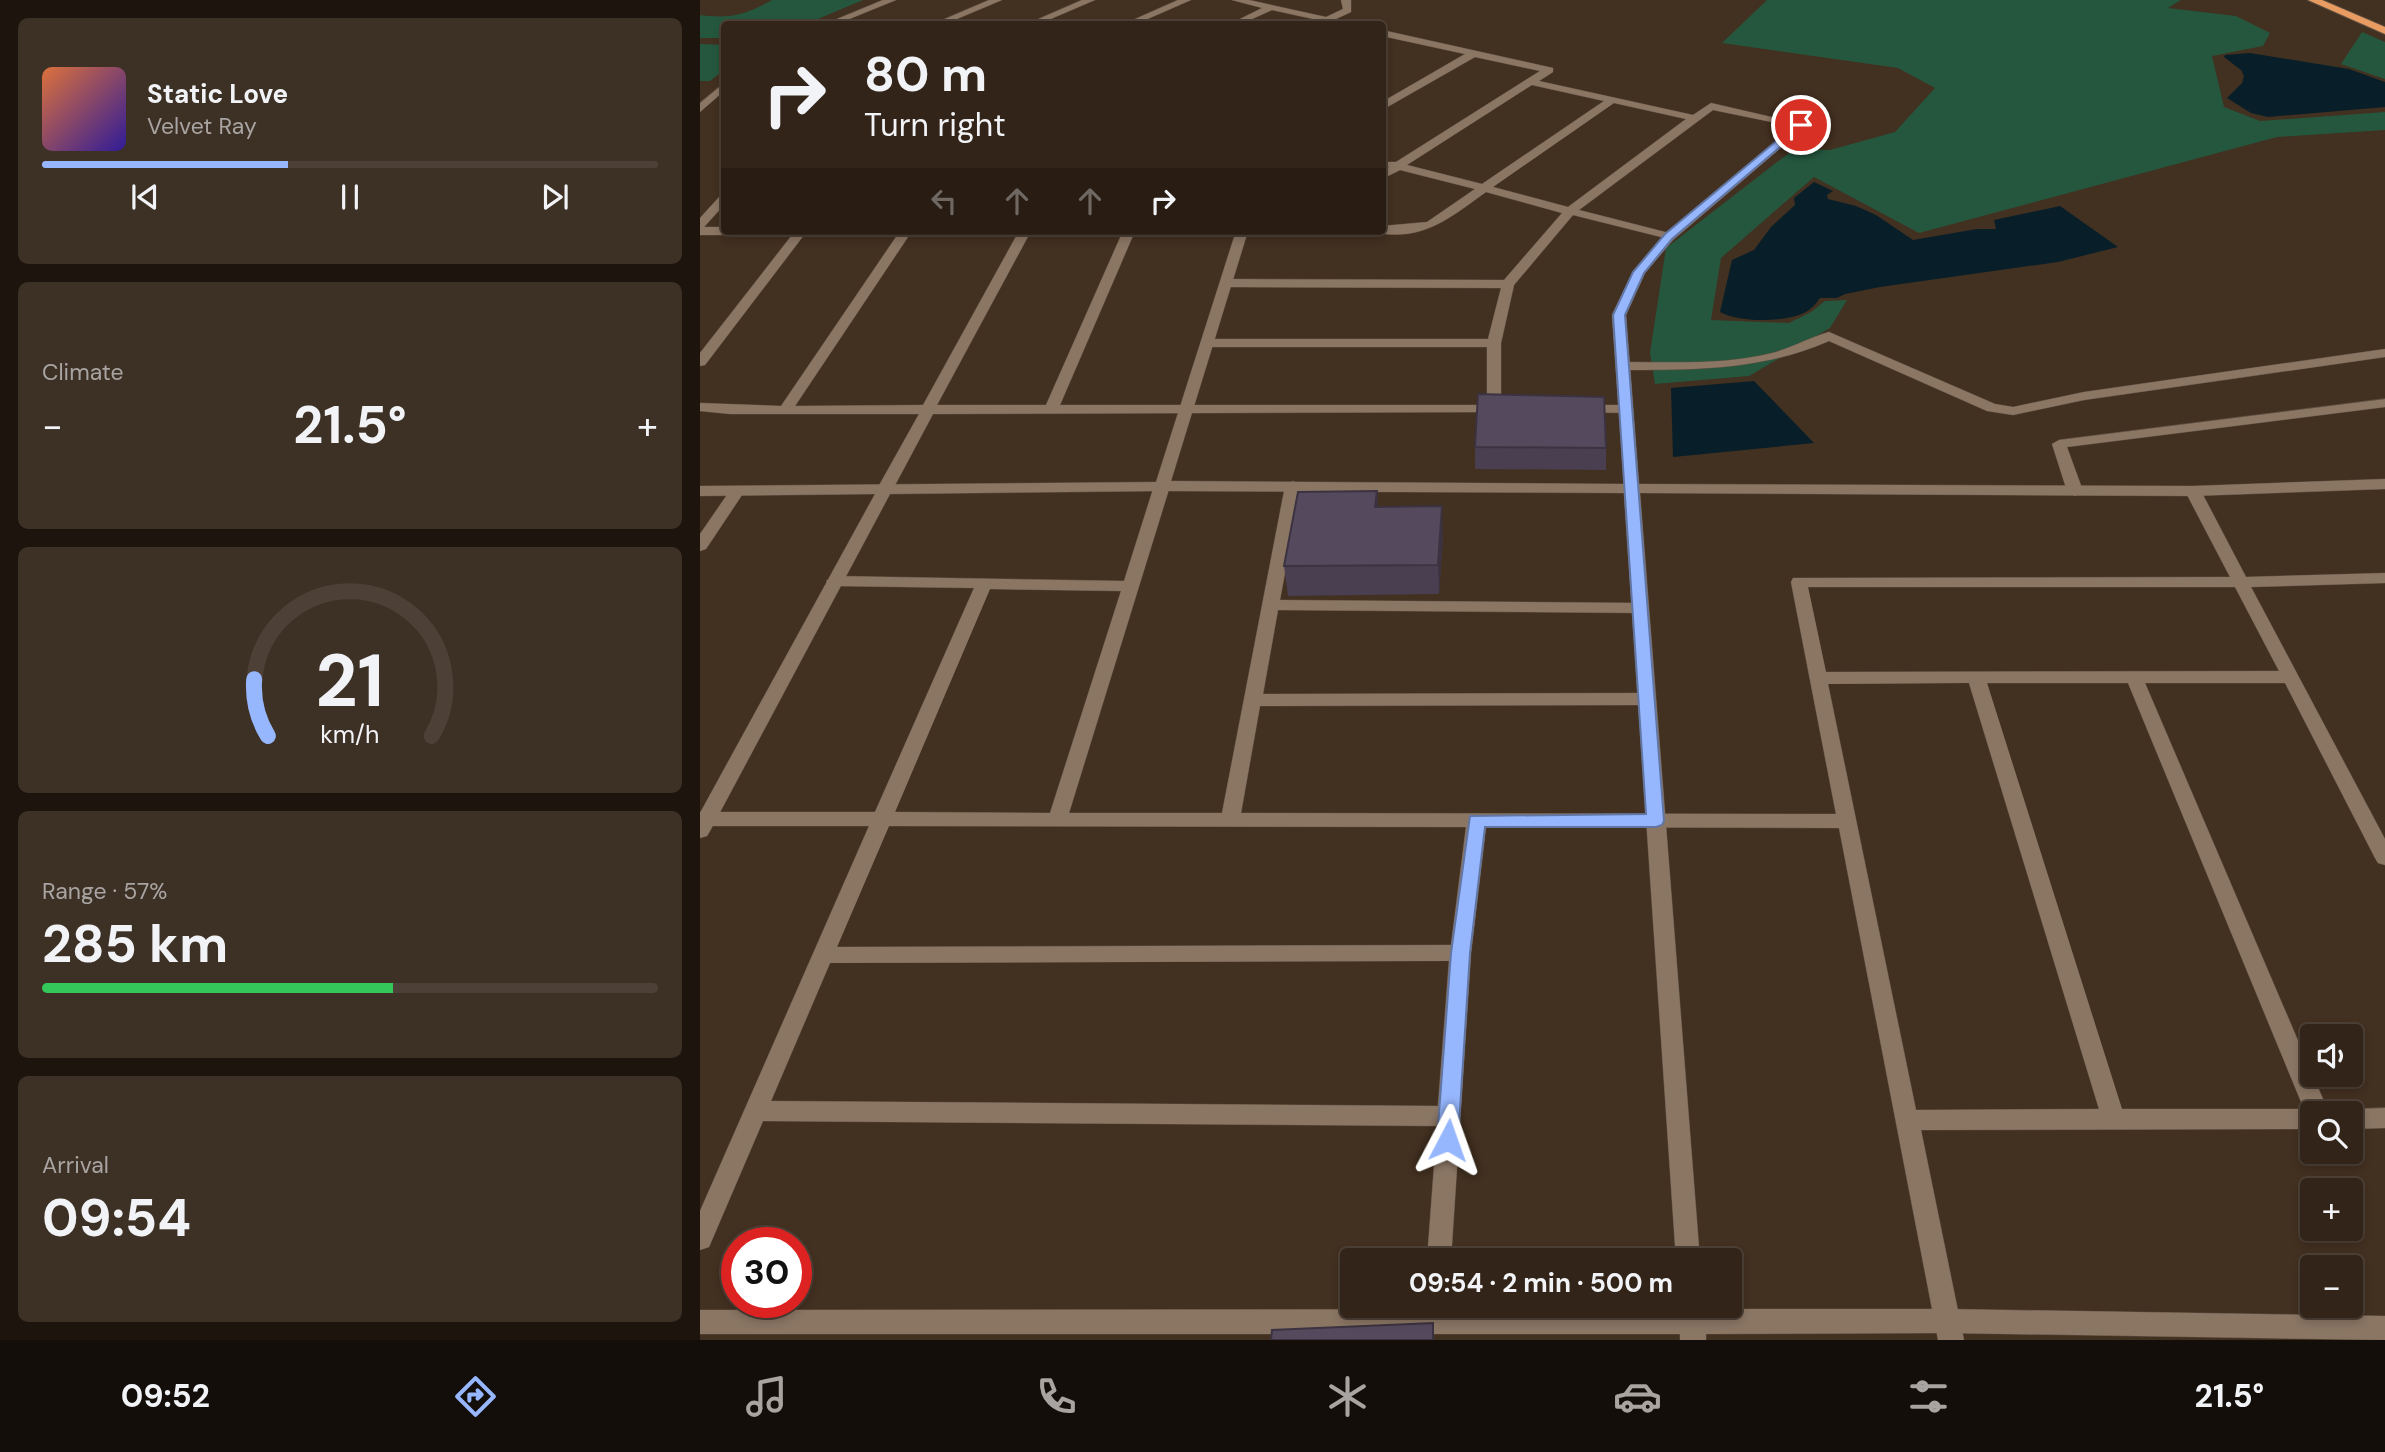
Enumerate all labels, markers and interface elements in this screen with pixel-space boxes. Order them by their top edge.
text: 80 m [864,42,987,106]
icon: right [749,49,840,140]
text: Static Love [147,77,288,111]
pin [1771,95,1831,155]
text: Turn right [864,104,1006,146]
icon: arrive [1782,106,1820,144]
text: Velvet Ray [147,111,257,141]
icon: previous [126,178,164,216]
icon: pause [331,178,369,216]
icon: next [536,178,574,216]
icon: left [925,182,963,220]
icon: ahead [998,182,1036,220]
icon: ahead [1071,182,1109,220]
icon: right [1144,182,1182,220]
text: Climate [42,357,124,387]
text: 21.5° [293,391,407,459]
text: − [42,401,63,451]
text: + [637,401,658,451]
text: 21 [316,634,384,729]
text: km/h [320,718,380,751]
text: Range · 57% [42,876,167,906]
text: 285 km [42,910,228,978]
map controls [2300,1024,2363,1318]
button: sound [2300,1024,2363,1087]
button: search [2300,1101,2363,1164]
position arrow [1411,1103,1485,1177]
text: Arrival [42,1150,109,1180]
button: + [2300,1178,2363,1241]
text: 09:54 [42,1184,191,1252]
speed limit sign: 30 [721,1227,812,1318]
button: − [2300,1255,2363,1318]
text: 09:54 · 2 min · 500 m [1409,1266,1673,1300]
icon: directions [451,1372,500,1421]
icon: music [742,1372,791,1421]
icon: phone [1032,1372,1081,1421]
icon: climate [1323,1372,1372,1421]
icon: car [1613,1372,1662,1421]
icon: filters [1904,1372,1953,1421]
text: 09:52 [121,1375,210,1417]
text: 21.5° [2194,1375,2264,1417]

